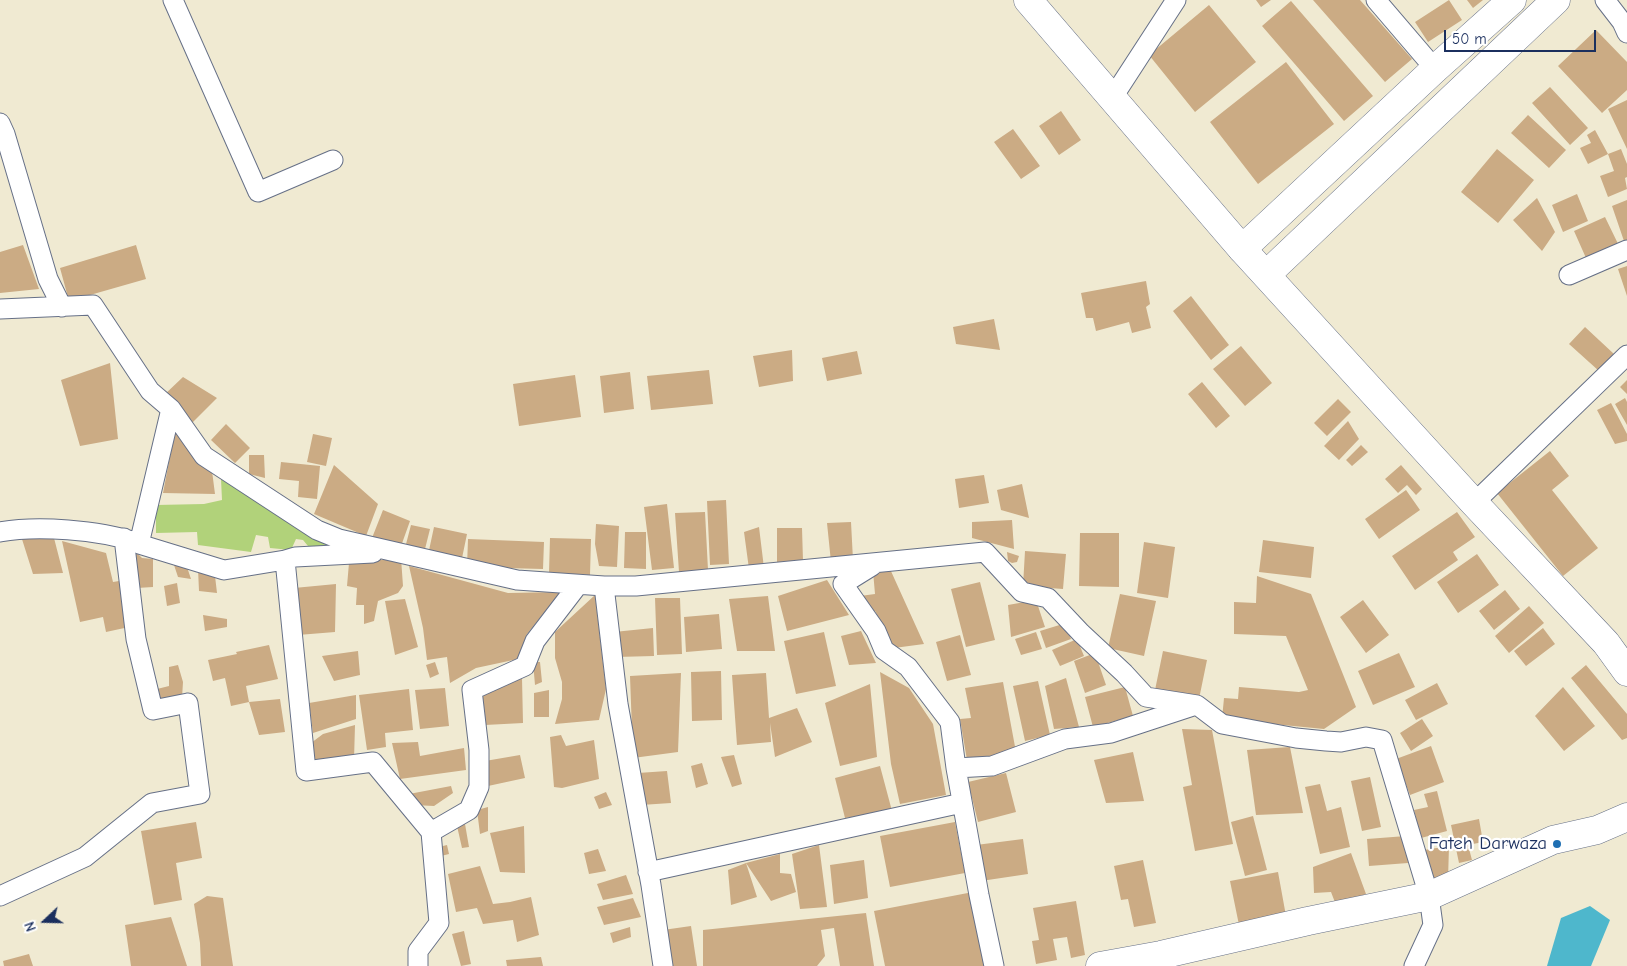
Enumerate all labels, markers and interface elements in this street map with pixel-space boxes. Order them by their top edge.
scale bar [1447,20,1600,52]
text: 50 m [1452,30,1487,48]
place label: Fateh Darwaza [1429,833,1547,855]
marker: Fateh Darwaza [1551,838,1563,850]
north arrow [20,896,70,946]
text: N [21,919,40,934]

